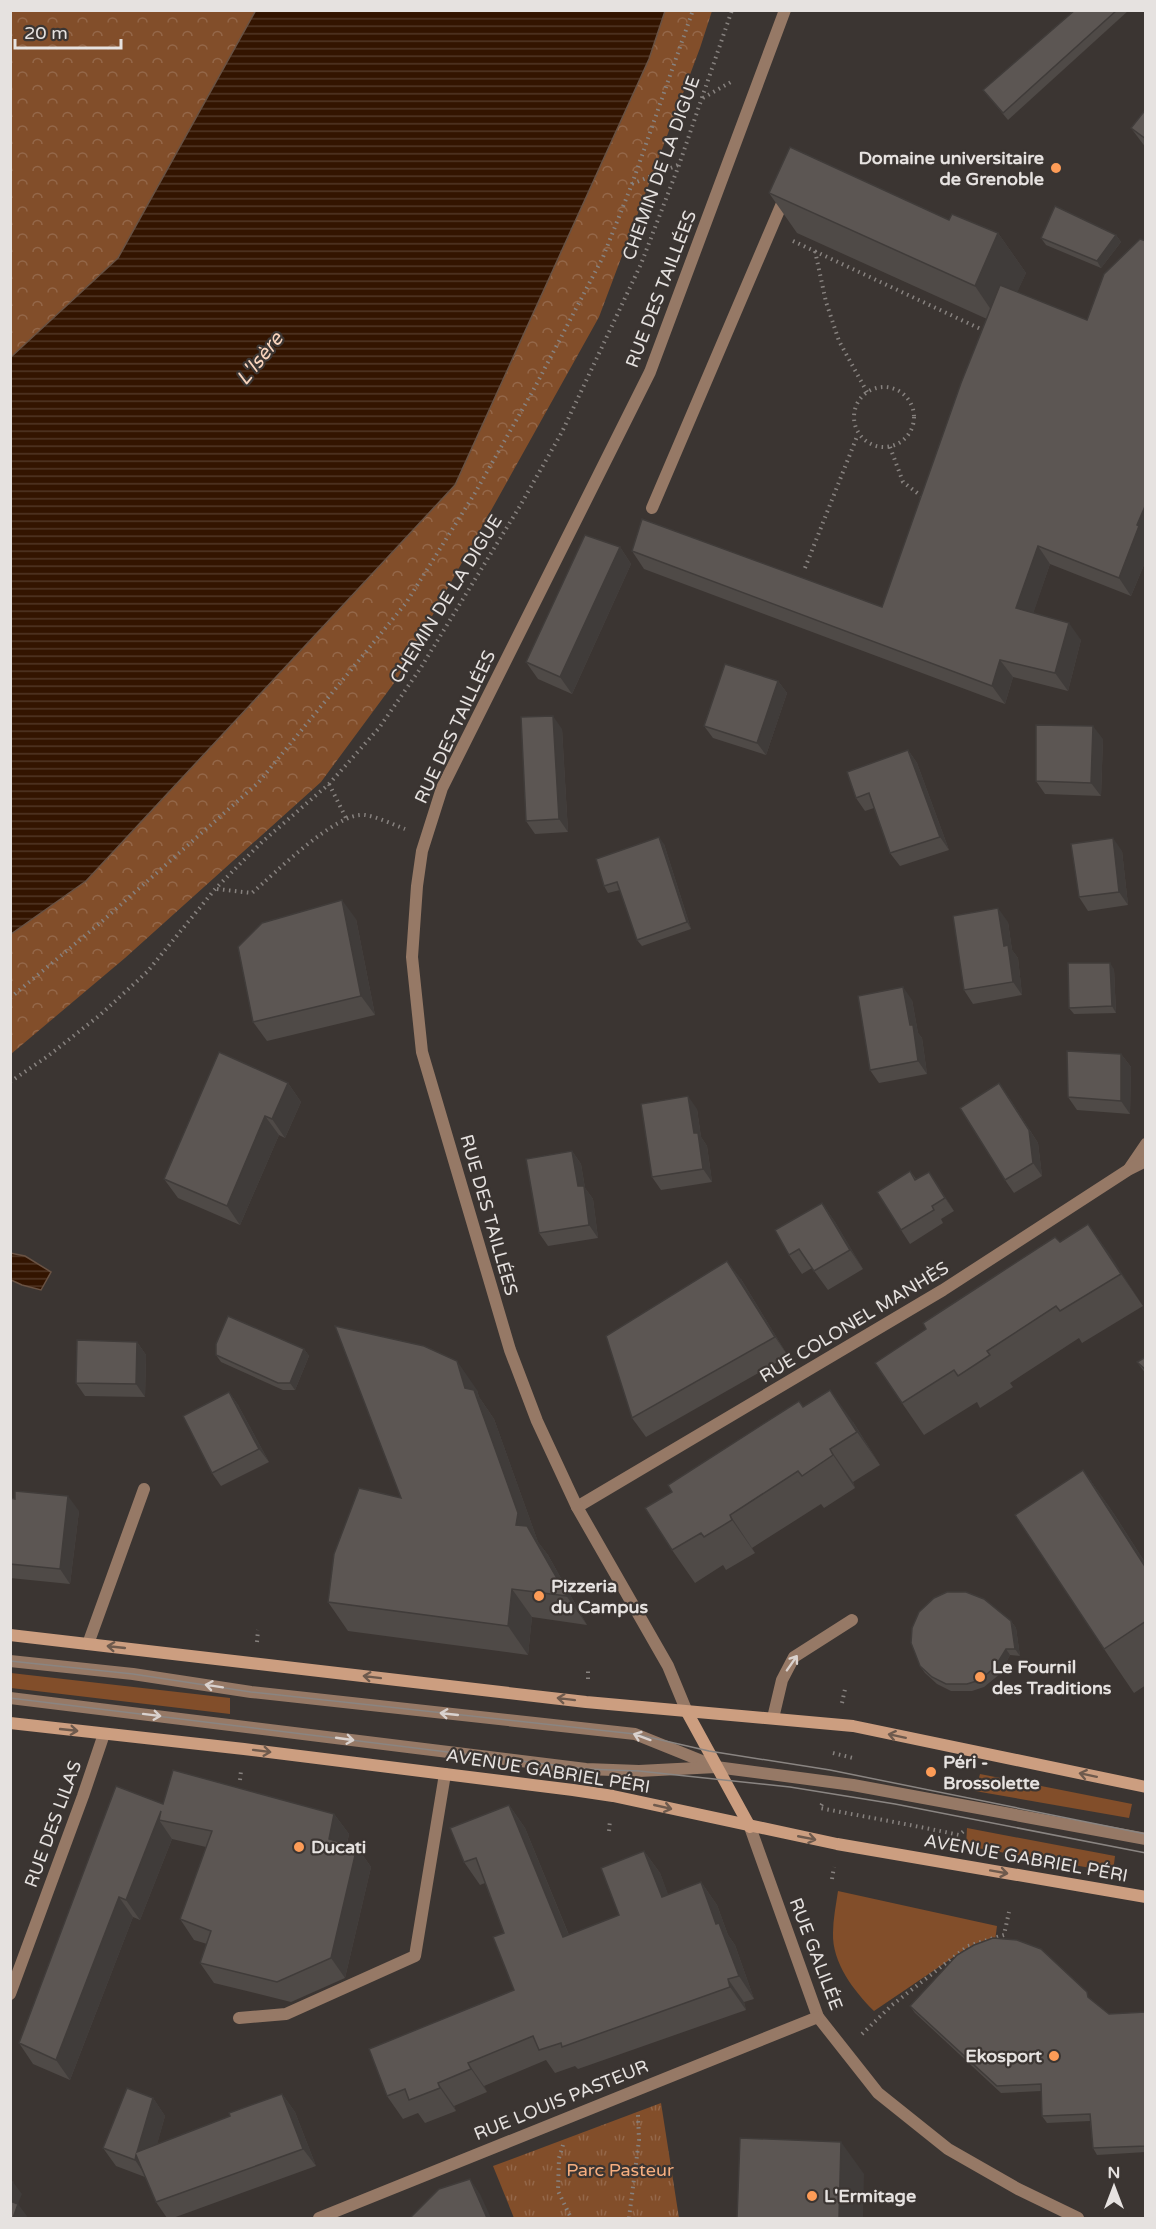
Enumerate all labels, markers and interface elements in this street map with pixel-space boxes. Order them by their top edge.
scale bar [15,12,122,50]
text: 20 m [24,22,68,44]
street label: CHEMIN DE LA DIGUE [617,73,705,263]
place label: Domaine universitaire de Grenoble [859,147,1044,190]
marker: Domaine universitaire de Grenoble [1049,161,1063,175]
street label: RUE DES TAILLÉES [621,207,701,371]
water label: L'Isère [231,326,290,390]
street label: CHEMIN DE LA DIGUE [385,511,507,687]
street label: RUE DES TAILLÉES [410,647,500,807]
street label: RUE DES TAILLÉES [455,1132,523,1298]
street label: RUE COLONEL MANHÈS [755,1257,953,1387]
place label: Pizzeria du Campus [551,1575,648,1618]
marker: Pizzeria du Campus [532,1589,546,1603]
one-way arrow [107,1641,126,1652]
one-way arrow [786,1656,798,1672]
place label: Le Fournil des Traditions [992,1656,1112,1699]
marker: Le Fournil des Traditions [973,1670,987,1684]
one-way arrow [363,1671,383,1682]
one-way arrow [204,1681,224,1692]
one-way arrow [557,1694,576,1705]
one-way arrow [439,1708,459,1719]
one-way arrow [142,1709,161,1720]
one-way arrow [58,1725,78,1736]
one-way arrow [888,1729,907,1741]
one-way arrow [633,1731,652,1742]
one-way arrow [335,1734,355,1745]
street label: AVENUE GABRIEL PÉRI [444,1744,652,1798]
one-way arrow [252,1746,272,1757]
place label: Péri - Brossolette [943,1751,1040,1794]
street label: RUE DES LILAS [20,1758,86,1890]
marker: Péri - Brossolette [924,1765,938,1779]
one-way arrow [1079,1769,1098,1780]
one-way arrow [654,1802,673,1814]
street label: AVENUE GABRIEL PÉRI [922,1829,1130,1887]
one-way arrow [797,1833,817,1844]
place label: Ducati [311,1836,366,1858]
marker: Ducati [292,1840,306,1854]
one-way arrow [989,1867,1009,1878]
street label: RUE GALILÉE [784,1895,848,2013]
place label: Ekosport [965,2045,1042,2067]
marker: Ekosport [1047,2049,1061,2063]
street label: RUE LOUIS PASTEUR [471,2055,651,2145]
north arrow [1084,2157,1144,2217]
park label: Parc Pasteur [566,2159,674,2181]
text: N [1108,2163,1120,2183]
place label: L'Ermitage [824,2185,916,2207]
marker: L'Ermitage [805,2189,819,2203]

